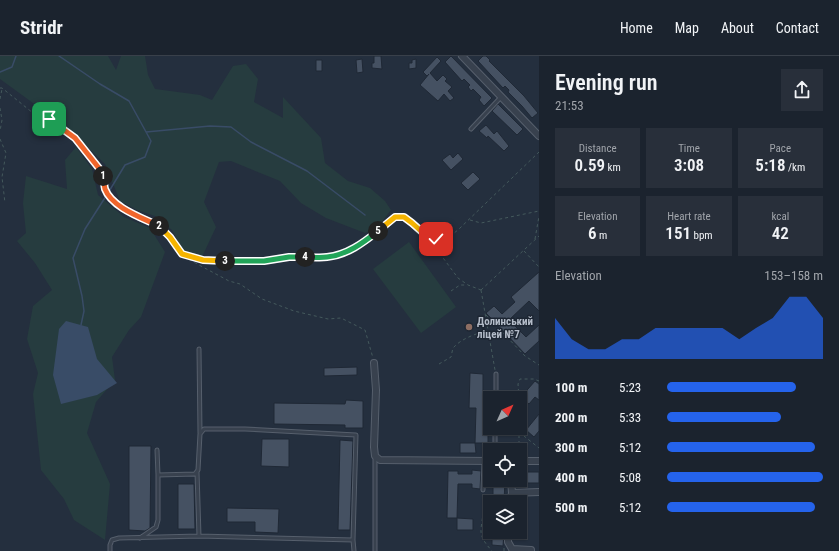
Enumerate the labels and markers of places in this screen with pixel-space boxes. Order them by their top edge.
pin [32,102,66,136]
pin: 1 [93,166,113,186]
pin: 2 [149,216,169,236]
pin: 5 [368,221,388,241]
pin [419,222,453,256]
pin: 4 [295,247,315,267]
pin: 3 [215,251,235,271]
place label: Долинський ліцей №7 [477,315,533,341]
marker: Долинський ліцей №7 [464,322,474,332]

